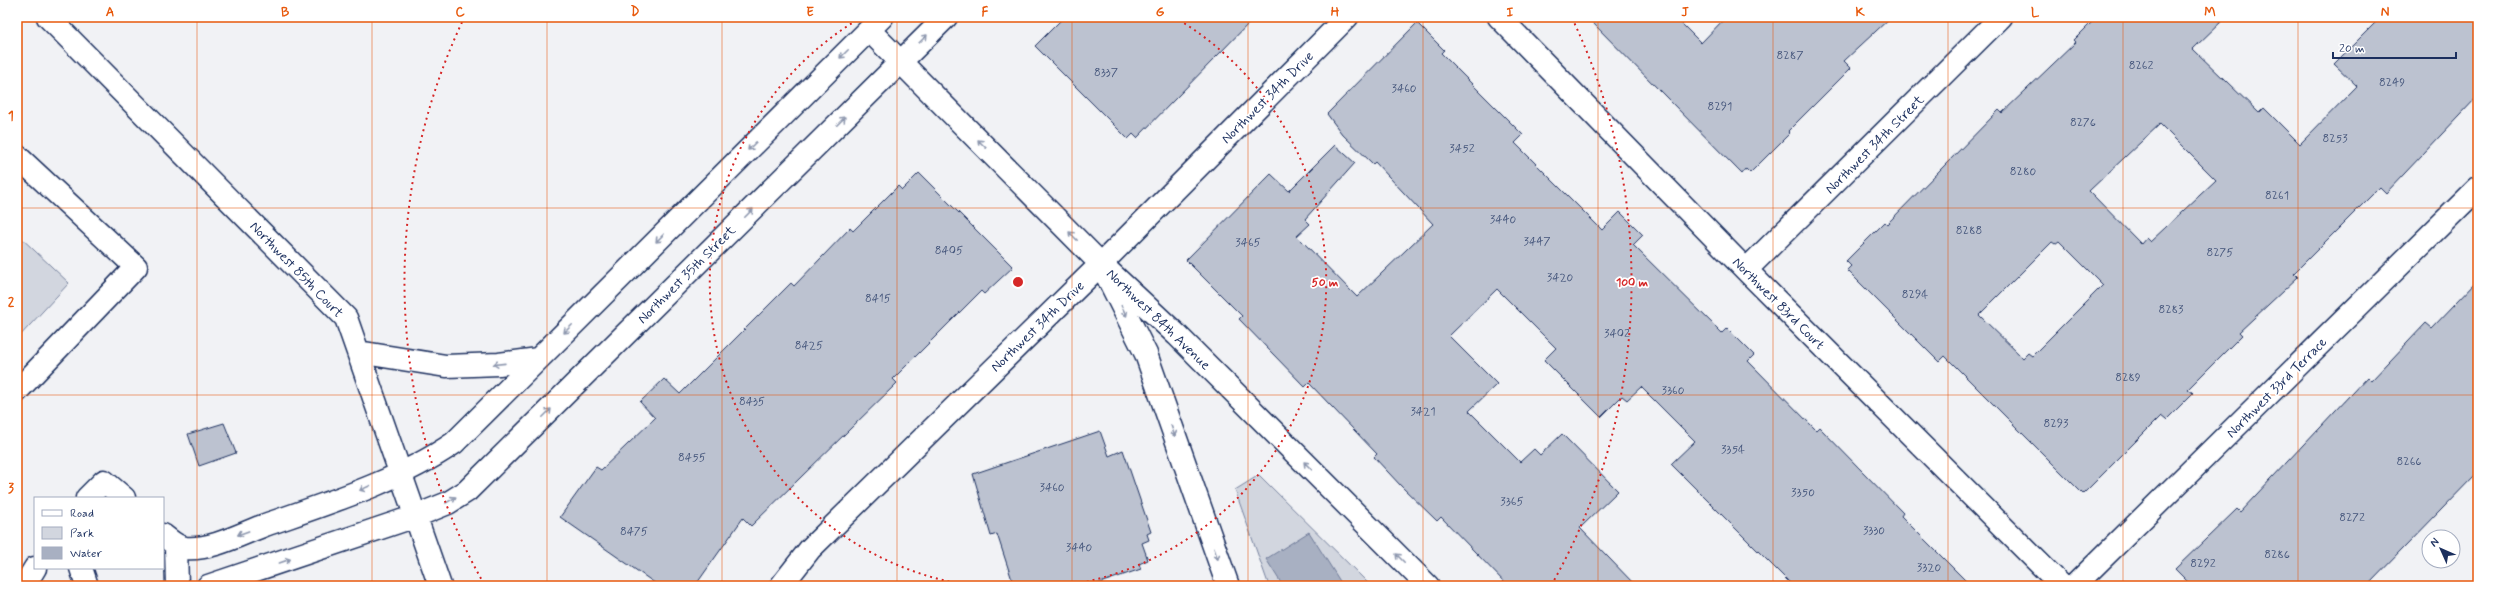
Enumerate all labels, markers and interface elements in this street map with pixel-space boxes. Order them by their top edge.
text: A [106,4,114,21]
text: B [281,4,290,21]
text: C [455,4,465,21]
text: D [631,4,640,21]
text: E [806,4,814,21]
text: F [982,4,989,21]
text: G [1156,4,1165,21]
text: H [1331,4,1340,21]
text: I [1507,4,1514,21]
text: J [1681,4,1689,21]
text: K [1855,4,1865,21]
text: L [2031,4,2040,21]
text: M [2204,4,2216,21]
text: N [2381,4,2390,21]
one-way arrow [918,34,928,44]
scale bar [2333,34,2456,60]
text: 20 m [2339,41,2365,57]
street label: Northwest 34th Drive [1218,48,1318,148]
house number: 8287 [1777,48,1803,64]
one-way arrow [839,49,849,59]
house number: 8262 [2129,58,2153,74]
house number: 8337 [1094,65,1118,81]
house number: 8249 [2379,75,2405,91]
house number: 3460 [1391,81,1417,97]
street label: Northwest 34th Street [1821,91,1929,198]
house number: 8291 [1708,99,1732,115]
text: 1 [8,108,14,125]
house number: 8276 [2070,115,2096,131]
one-way arrow [836,116,846,126]
house number: 8253 [2322,131,2348,147]
one-way arrow [977,139,986,149]
one-way arrow [747,141,757,151]
house number: 3452 [1449,141,1475,157]
house number: 8280 [2010,164,2036,180]
house number: 8261 [2265,188,2289,204]
one-way arrow [744,208,754,218]
house number: 3440 [1490,212,1517,228]
street label: Northwest 85th Court [246,218,347,322]
street label: Northwest 35th Street [634,221,740,328]
house number: 8288 [1956,223,1982,239]
one-way arrow [1068,231,1078,241]
one-way arrow [655,233,665,243]
house number: 3447 [1523,234,1551,250]
house number: 3465 [1235,235,1261,251]
house number: 8405 [935,243,963,259]
house number: 8275 [2206,245,2234,261]
street label: Northwest 83rd Court [1728,254,1828,354]
street label: Northwest 84th Avenue [1102,265,1214,374]
house number: 3420 [1547,270,1574,286]
centre of rings [1011,275,1025,289]
text: 50 m [1312,275,1339,291]
text: 100 m [1616,275,1649,291]
street label: Northwest 34th Drive [987,277,1088,376]
house number: 8294 [1902,287,1928,303]
house number: 8415 [865,291,891,307]
text: 2 [8,294,15,311]
house number: 8283 [2158,302,2184,318]
one-way arrow [1121,305,1129,317]
one-way arrow [563,324,573,334]
house number: 3402 [1604,326,1630,342]
street label: Northwest 33rd Terrace [2222,333,2331,442]
house number: 8425 [795,338,823,354]
one-way arrow [493,360,506,368]
house number: 8289 [2115,370,2141,386]
house number: 3360 [1662,383,1685,399]
house number: 8435 [739,394,765,410]
house number: 3421 [1410,404,1436,420]
one-way arrow [542,408,552,418]
house number: 8293 [2044,416,2069,432]
one-way arrow [1170,425,1178,437]
house number: 3354 [1721,442,1745,458]
house number: 8455 [678,450,706,466]
house number: 8266 [2397,454,2421,470]
one-way arrow [1304,461,1313,471]
text: 3 [8,480,14,497]
house number: 3460 [1039,480,1065,496]
one-way arrow [359,485,371,493]
house number: 3350 [1791,485,1815,501]
house number: 3365 [1500,494,1524,510]
one-way arrow [445,496,457,504]
legend [34,497,164,569]
text: Road [70,506,94,522]
house number: 8272 [2339,510,2365,526]
house number: 3330 [1863,523,1885,539]
house number: 8475 [620,524,648,540]
text: Park [70,526,94,542]
north arrow [2421,529,2461,569]
one-way arrow [237,530,249,538]
text: N [2427,535,2442,550]
house number: 3440 [1066,540,1093,556]
text: Water [70,546,102,562]
house number: 8286 [2264,547,2290,563]
one-way arrow [1213,548,1221,560]
one-way arrow [1395,553,1405,563]
one-way arrow [278,556,290,564]
house number: 8292 [2190,556,2216,572]
house number: 3320 [1917,560,1941,576]

